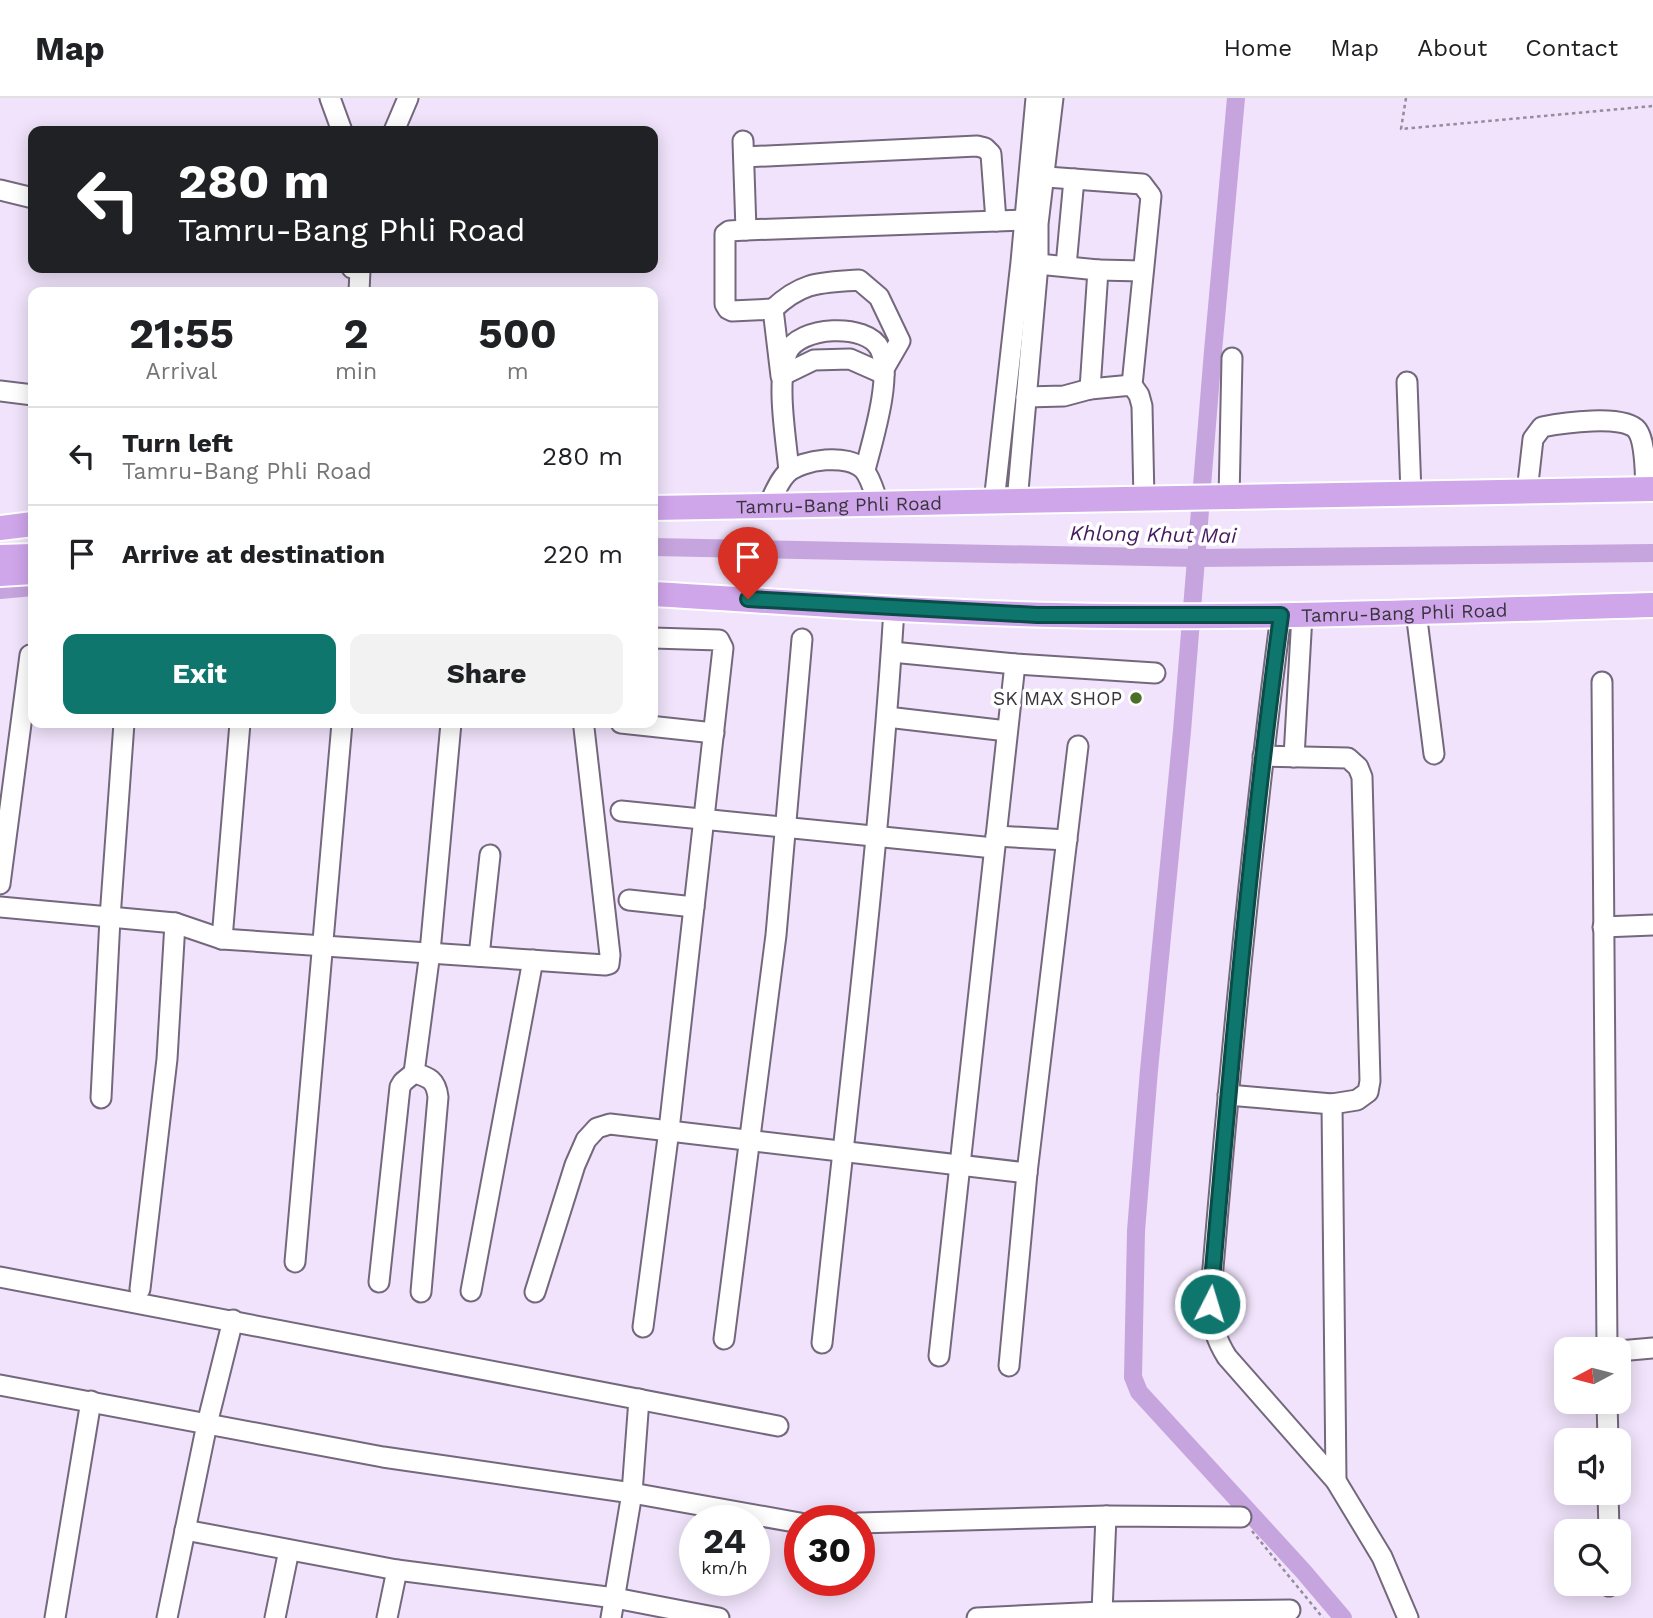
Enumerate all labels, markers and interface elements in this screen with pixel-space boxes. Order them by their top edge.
text: Map [35,29,105,68]
text: Home [1224,34,1292,62]
text: Map [1330,34,1379,62]
text: About [1417,34,1487,62]
text: Contact [1525,34,1618,62]
text: 280 m [178,152,330,210]
icon: left [63,154,154,245]
text: Tamru-Bang Phli Road [178,211,525,249]
text: 21:55 [129,309,234,358]
text: 2 [344,309,369,358]
text: 500 [478,309,557,358]
text: Arrival [146,358,217,385]
text: min [335,358,377,385]
text: m [507,358,529,385]
text: Turn left [122,428,233,458]
icon: left [63,437,101,475]
text: 280 m [542,441,623,471]
text: Tamru-Bang Phli Road [122,458,372,485]
street label: Tamru-Bang Phli Road [736,491,942,518]
water label: Khlong Khut Mai [1069,520,1237,548]
pin [718,527,778,599]
icon: arrive [63,535,101,573]
icon: arrive [729,538,767,576]
text: Arrive at destination [122,539,385,569]
text: 220 m [543,539,623,569]
street label: Tamru-Bang Phli Road [1301,598,1508,626]
button: Exit [63,634,336,714]
button: Share [350,634,623,714]
place label: SK MAX SHOP [993,687,1122,710]
marker: SK MAX SHOP [1128,690,1144,706]
position arrow [1173,1267,1247,1341]
north arrow [1554,1337,1631,1414]
map controls [1554,1337,1631,1596]
button: sound [1554,1428,1631,1505]
speed limit sign: 30 [784,1505,875,1596]
button: search [1554,1519,1631,1596]
text: 24 [703,1520,746,1562]
text: km/h [701,1557,748,1578]

